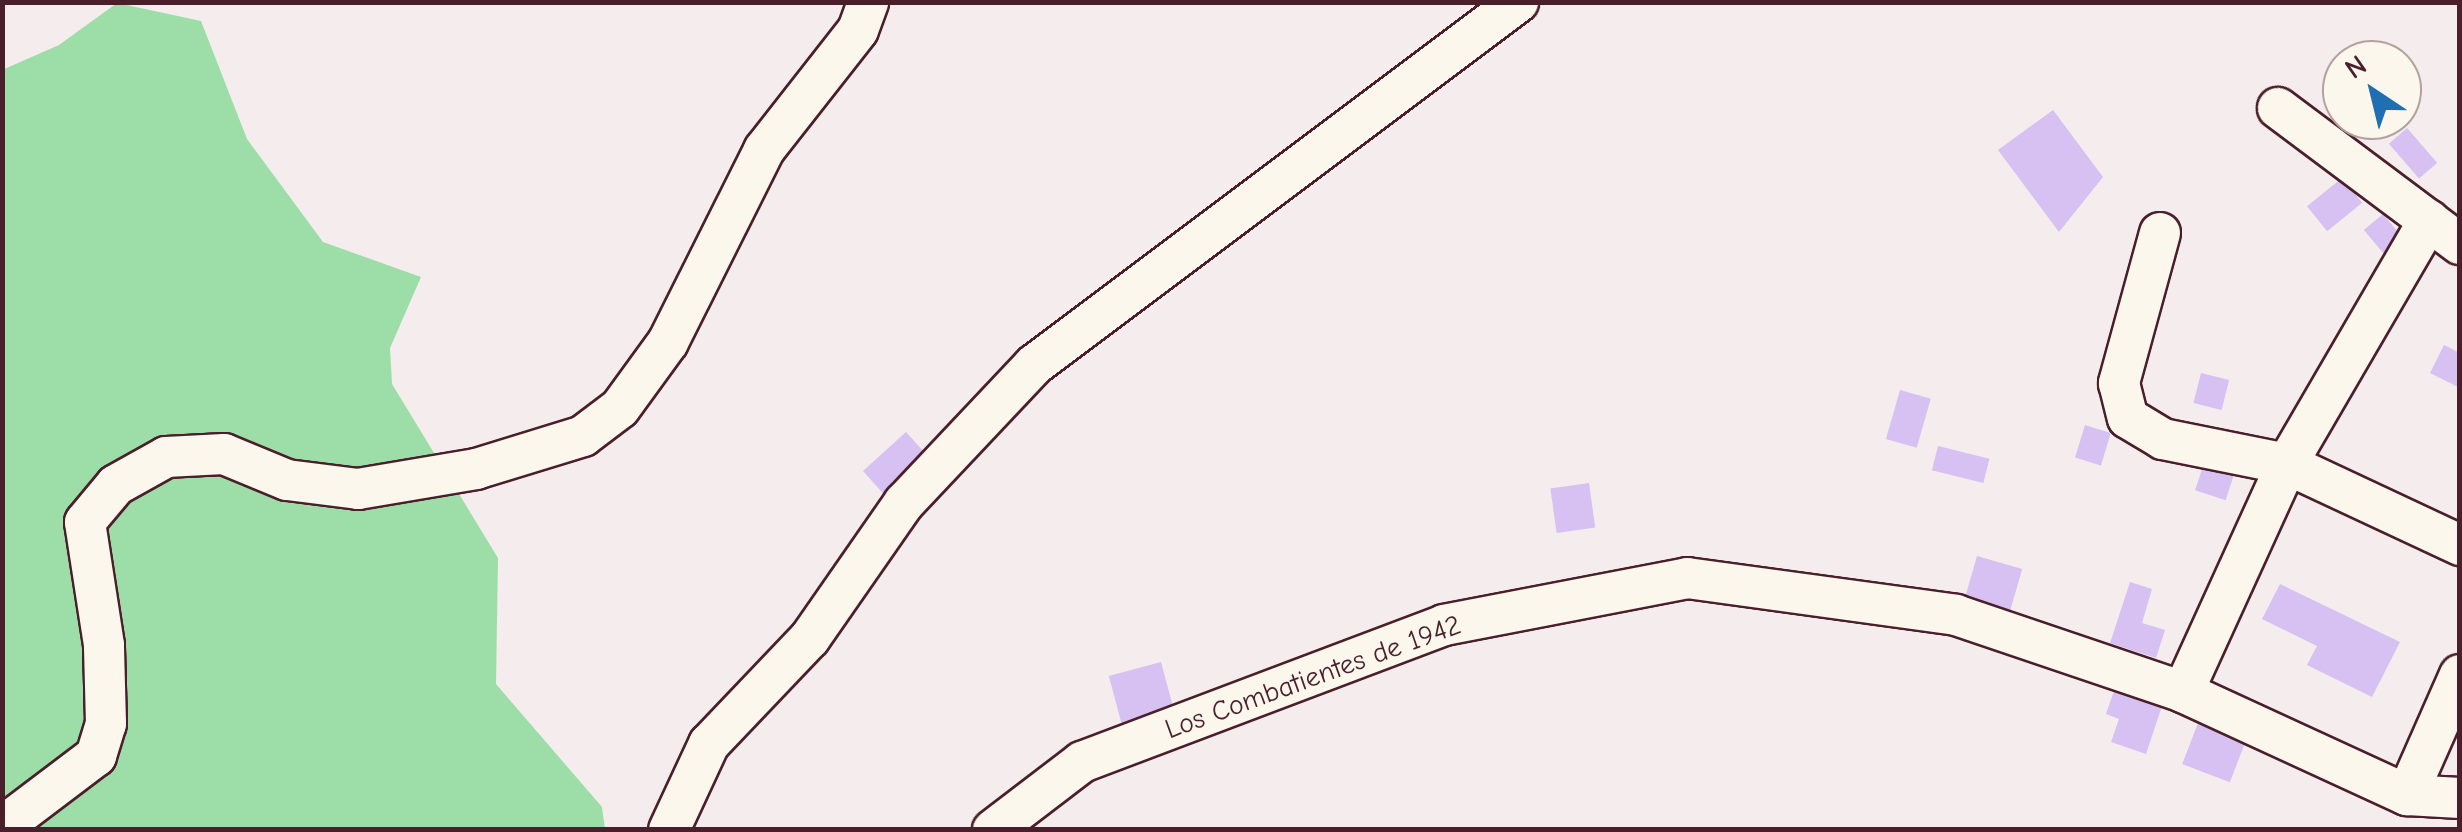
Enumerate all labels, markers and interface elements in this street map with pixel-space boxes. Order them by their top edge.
north arrow [2322,40,2422,140]
text: N [2339,49,2373,85]
street label: Los Combatientes de 1942 [1161,608,1465,746]

